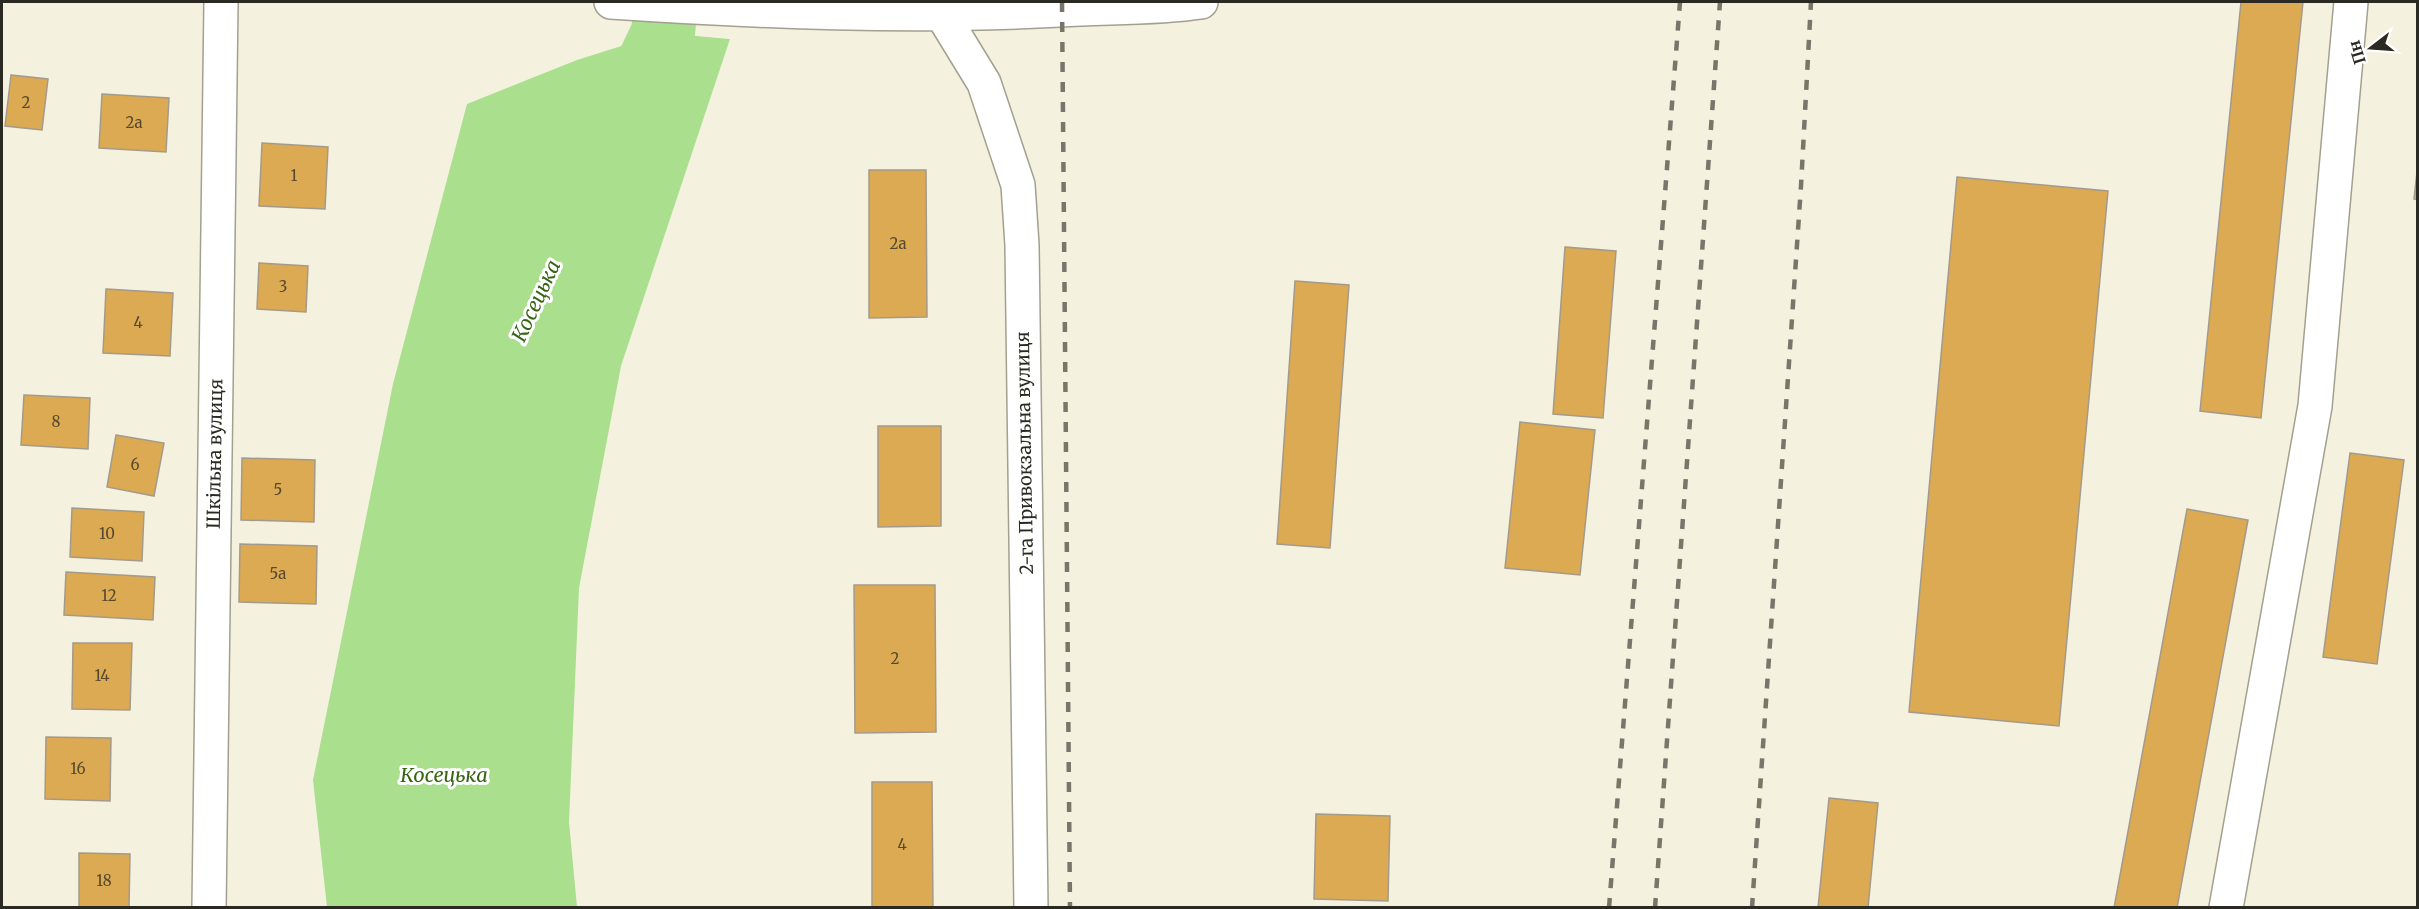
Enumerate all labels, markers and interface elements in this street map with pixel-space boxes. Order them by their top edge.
north arrow [2341,18,2401,78]
text: Пн [2344,38,2370,67]
house number: 2 [22,93,31,112]
house number: 2а [125,113,143,132]
house number: 1 [291,166,298,185]
house number: 2а [889,234,907,253]
water label: Косецька [506,256,565,346]
house number: 3 [279,277,287,296]
house number: 4 [133,313,143,332]
street label: 2-га Привокзальна вулиця [1011,331,1038,575]
street label: Шкільна вулиця [202,378,227,529]
house number: 8 [52,412,61,431]
house number: 6 [130,455,140,474]
house number: 5 [274,480,282,499]
house number: 10 [99,524,115,543]
house number: 5а [270,564,286,583]
house number: 12 [101,586,117,605]
house number: 2 [891,649,900,668]
house number: 14 [94,666,110,685]
house number: 16 [70,759,86,778]
water label: Косецька [400,762,488,787]
house number: 4 [897,835,907,854]
house number: 18 [96,871,112,890]

